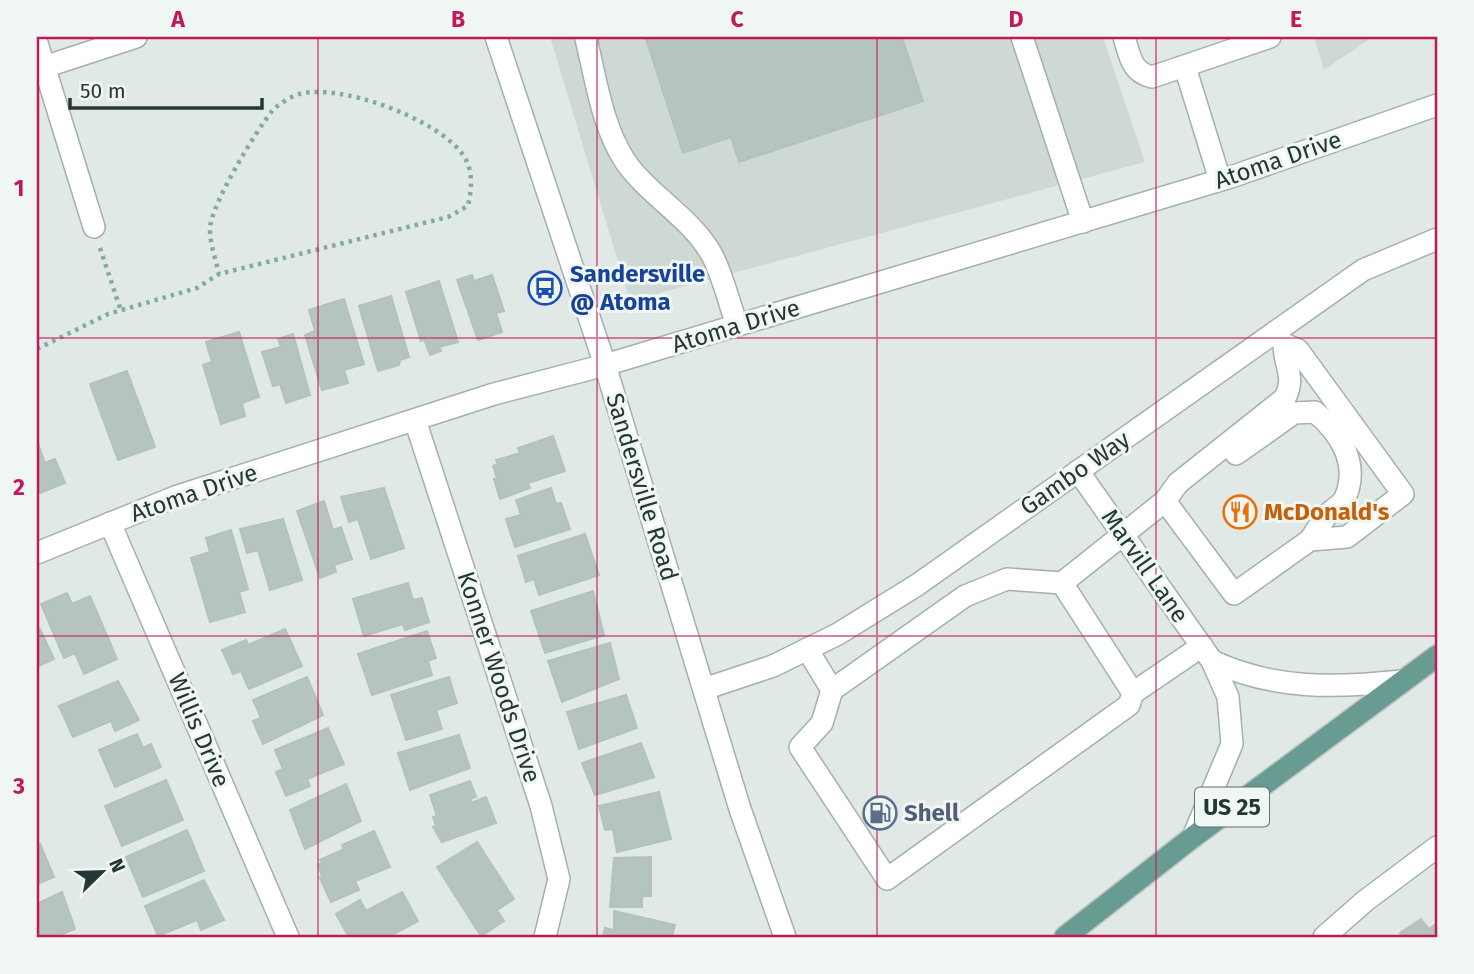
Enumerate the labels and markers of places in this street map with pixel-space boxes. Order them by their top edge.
place label: Sandersville @ Atoma [570,260,705,316]
bus stop icon: Sandersville @ Atoma [526,269,564,307]
restaurant icon: McDonald's [1221,493,1259,531]
place label: McDonald's [1264,498,1390,526]
fuel station icon: Shell [861,794,899,832]
place label: Shell [904,799,960,827]

